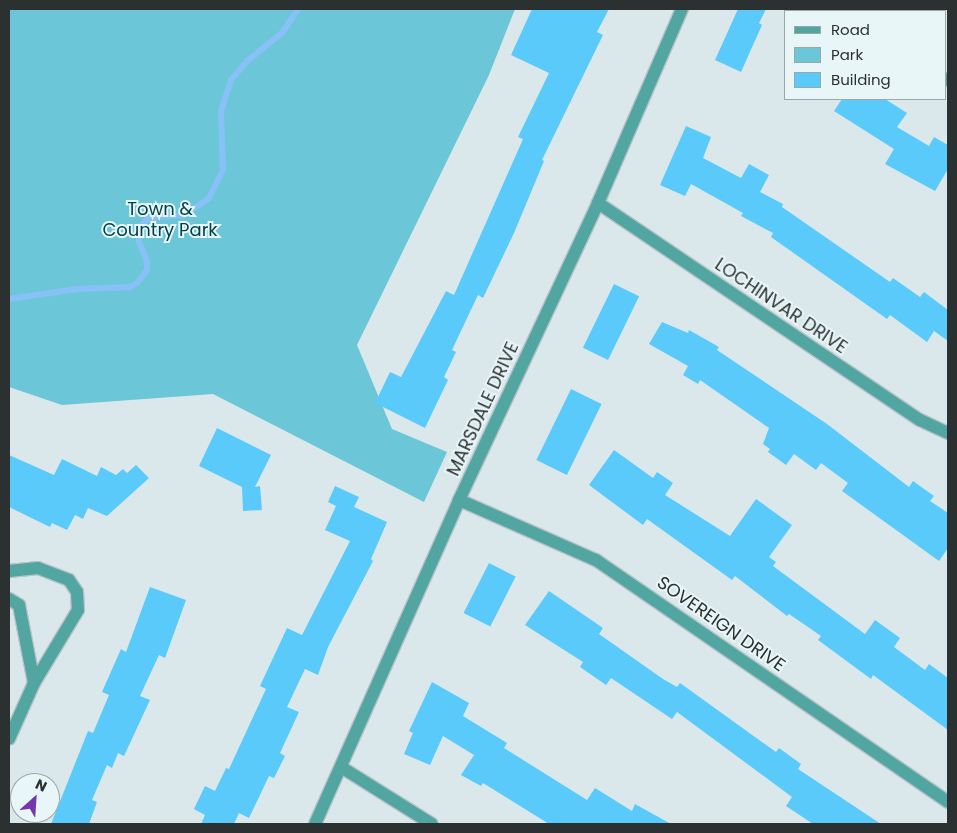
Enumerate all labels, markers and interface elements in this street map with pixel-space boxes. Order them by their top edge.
legend [784,10,947,100]
text: Road [831,19,870,40]
text: Park [831,44,863,65]
text: Building [831,69,891,90]
park label: Town & Country Park [102,199,218,242]
street label: LOCHINVAR DRIVE [711,254,851,358]
street label: MARSDALE DRIVE [443,339,523,479]
street label: SOVEREIGN DRIVE [653,572,789,676]
north arrow [10,773,60,823]
text: N [32,774,50,797]

